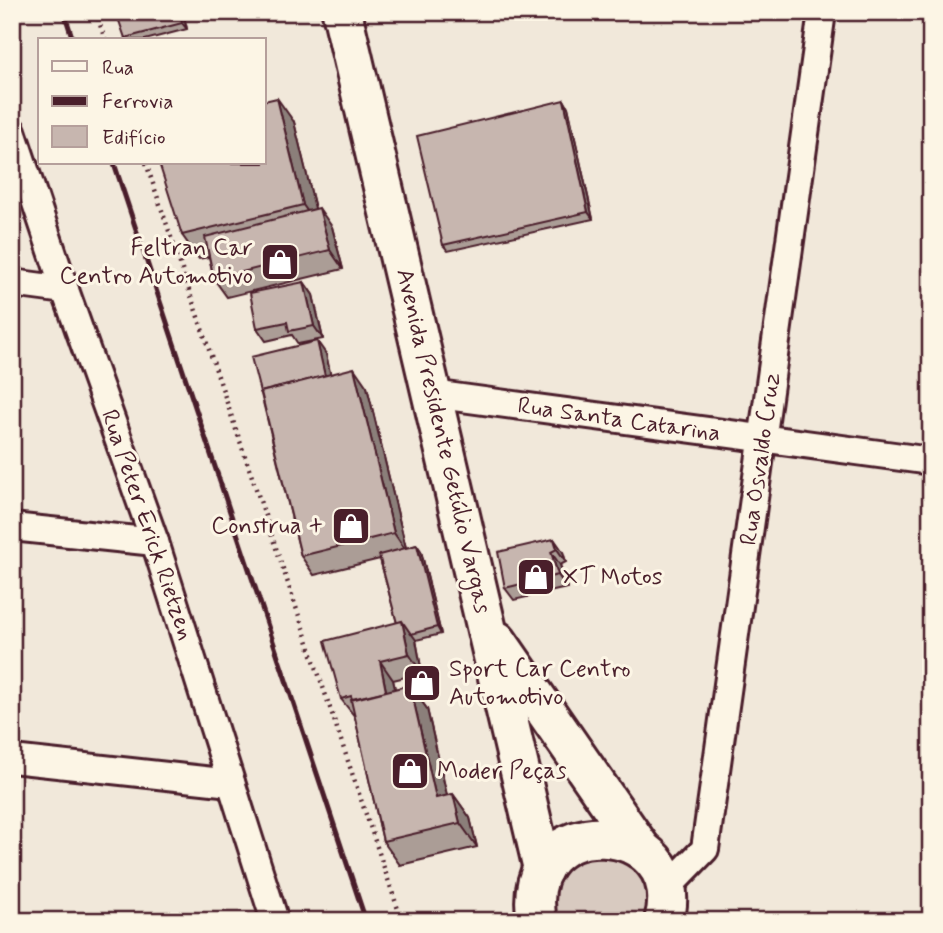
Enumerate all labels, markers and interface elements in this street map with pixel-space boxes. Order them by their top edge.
legend [38,38,266,164]
text: Rua [102,54,134,82]
text: Ferrovia [102,88,173,116]
text: Edifício [102,124,166,152]
place label: Feltran Car Centro Automotivo [59,233,253,292]
shop icon: Feltran Car Centro Automotivo [259,241,301,283]
street label: Avenida Presidente Getúlio Vargas [386,265,498,617]
street label: Rua Osvaldo Cruz [734,370,788,547]
street label: Rua Santa Catarina [515,390,723,450]
street label: Rua Peter Erick Rietzen [93,406,201,644]
shop icon: Construa + [330,505,372,547]
place label: Construa + [211,511,324,542]
shop icon: XT Motos [515,556,557,598]
place label: XT Motos [563,562,663,593]
place label: Sport Car Centro Automotivo [449,654,631,713]
shop icon: Sport Car Centro Automotivo [401,662,443,704]
shop icon: Moder Peças [389,750,431,792]
place label: Moder Peças [437,756,567,787]

